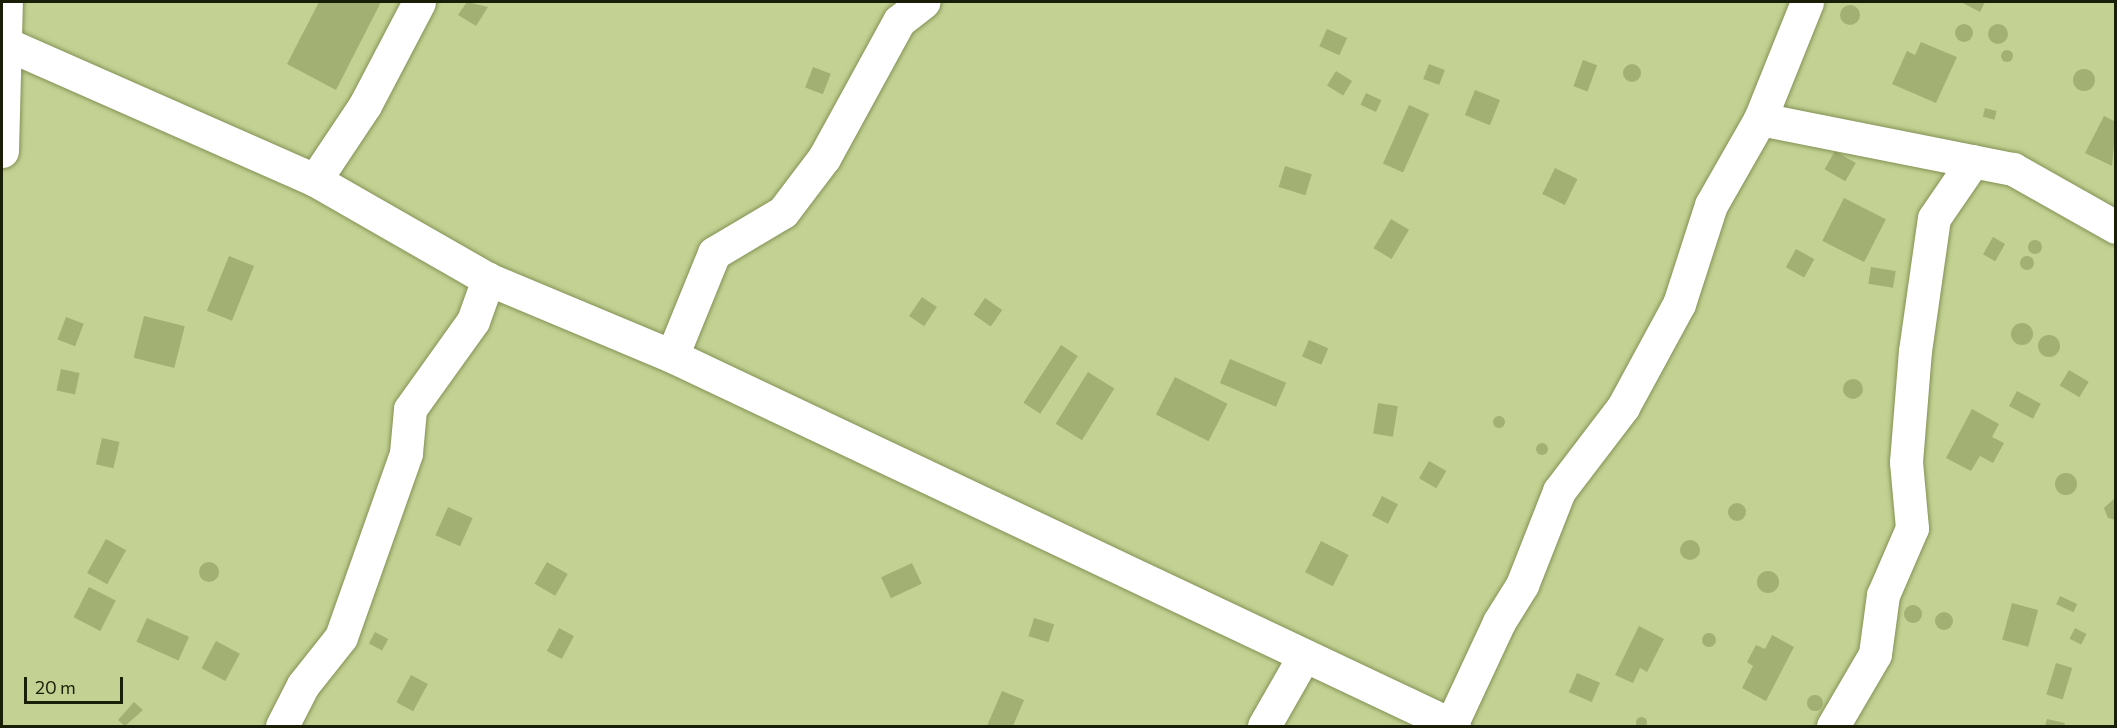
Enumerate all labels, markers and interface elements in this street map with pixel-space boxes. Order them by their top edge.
scale bar [27,665,126,703]
text: 20 m [35,676,76,698]

